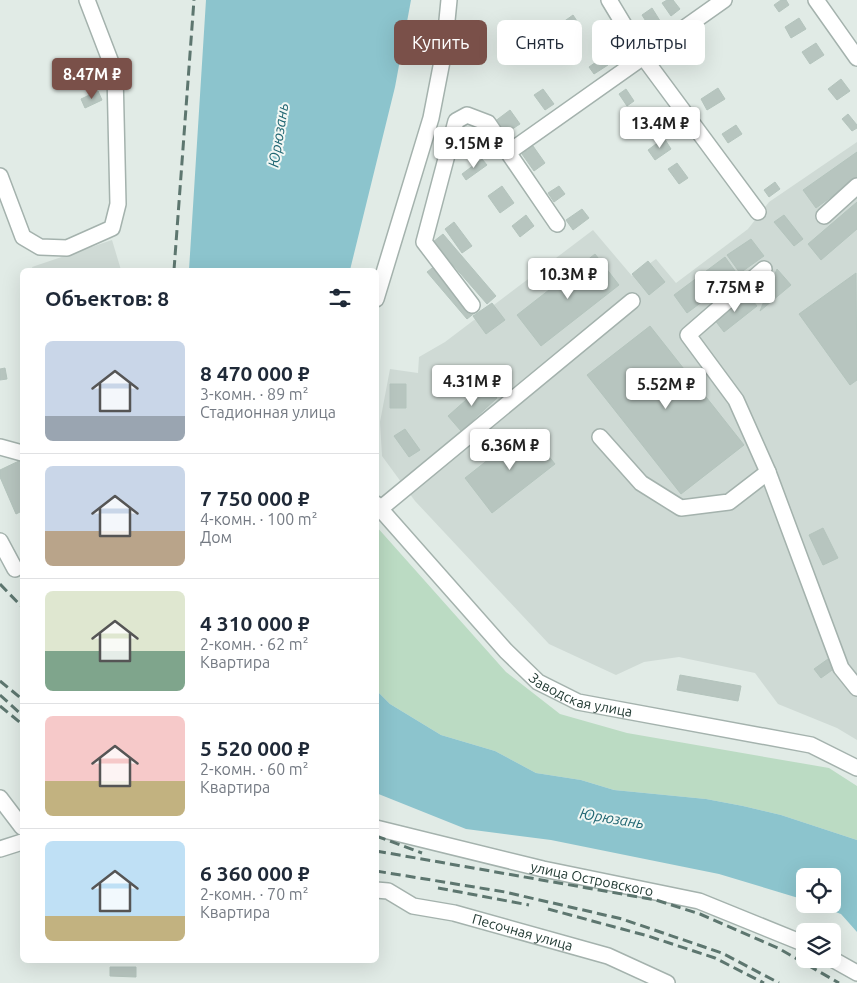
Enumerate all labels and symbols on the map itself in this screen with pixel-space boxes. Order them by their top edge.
pin: 8.47M ₽ [46,58,138,100]
water label: Юрюзань [265,102,291,168]
pin: 13.4M ₽ [614,106,706,149]
pin: 9.15M ₽ [428,126,520,169]
pin: 10.3M ₽ [522,258,614,300]
pin: 7.75M ₽ [689,270,781,313]
pin: 4.31M ₽ [426,364,518,407]
pin: 5.52M ₽ [620,368,712,410]
pin: 6.36M ₽ [464,428,556,471]
street label: Заводская улица [526,670,634,720]
water label: Юрюзань [579,805,645,831]
street label: улица Островского [529,858,655,899]
street label: Песочная улица [470,910,575,954]

